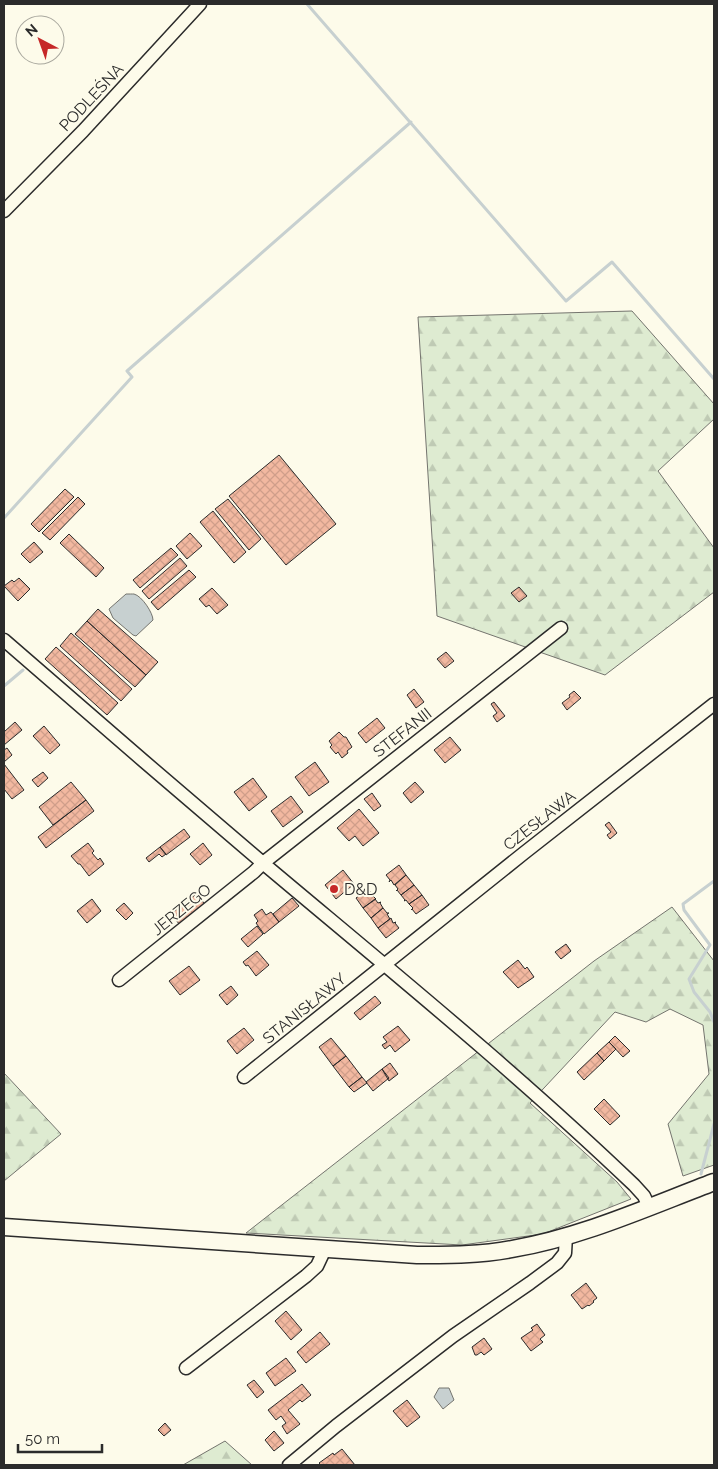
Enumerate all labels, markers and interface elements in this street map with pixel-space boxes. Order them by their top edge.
north arrow [15,15,65,65]
text: N [22,21,41,40]
street label: PODLEŚNA [55,59,128,135]
street label: STEFANII [369,704,435,761]
street label: CZESŁAWA [499,786,579,854]
street label: JERZEGO [148,880,215,939]
place label: D&D [344,880,378,899]
marker: D&D [328,883,340,895]
street label: STANISŁAWY [259,969,350,1048]
scale bar [18,1422,101,1454]
text: 50 m [25,1430,60,1448]

